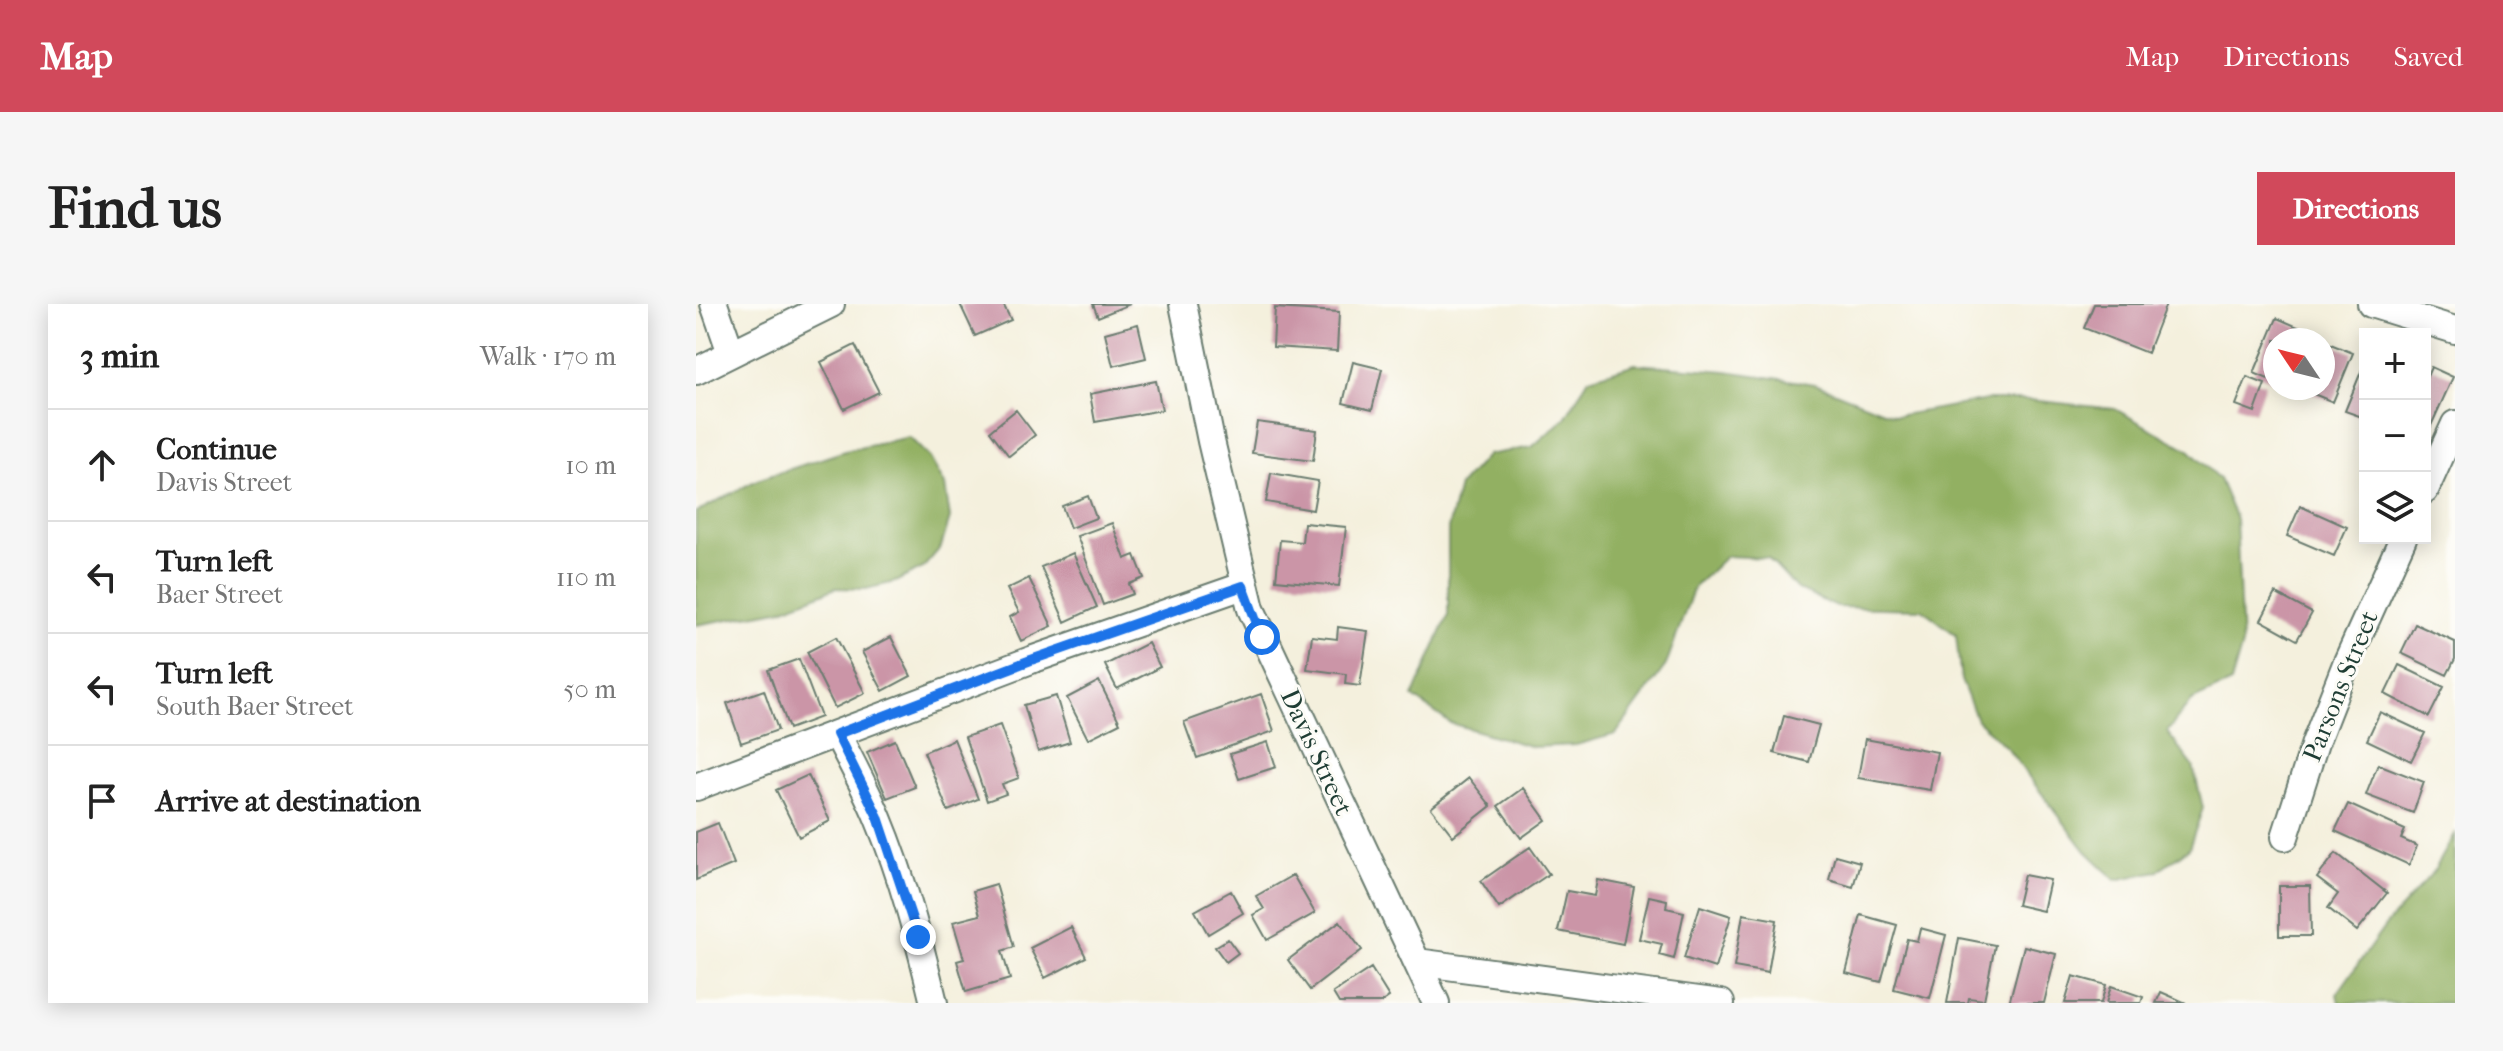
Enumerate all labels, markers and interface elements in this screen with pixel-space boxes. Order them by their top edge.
text: Map [40,34,113,79]
text: Map [2126,40,2179,73]
text: Directions [2223,40,2350,73]
text: Saved [2394,40,2463,73]
button: Directions [2257,172,2455,245]
text: Find us [48,176,222,241]
north arrow [2263,328,2335,400]
map controls [2359,328,2431,544]
button: + [2359,328,2431,400]
text: 3 min [80,336,159,376]
text: Walk · 170 m [480,341,616,372]
button: − [2359,400,2431,472]
text: Continue [156,432,277,467]
icon: ahead [80,443,124,487]
text: 10 m [565,450,616,481]
text: Davis Street [156,467,292,498]
button: layers [2359,472,2431,544]
text: Turn left [156,544,273,579]
icon: left [80,555,124,599]
text: 110 m [556,562,616,593]
text: Baer Street [156,579,283,610]
street label: Parsons Street [2296,606,2385,766]
route start [1244,619,1280,655]
text: Turn left [156,656,273,691]
icon: left [80,667,124,711]
text: 50 m [563,674,616,705]
street label: Davis Street [1274,684,1360,821]
text: South Baer Street [156,691,354,722]
icon: arrive [80,779,124,823]
text: Arrive at destination [156,784,421,819]
route end [900,919,936,955]

